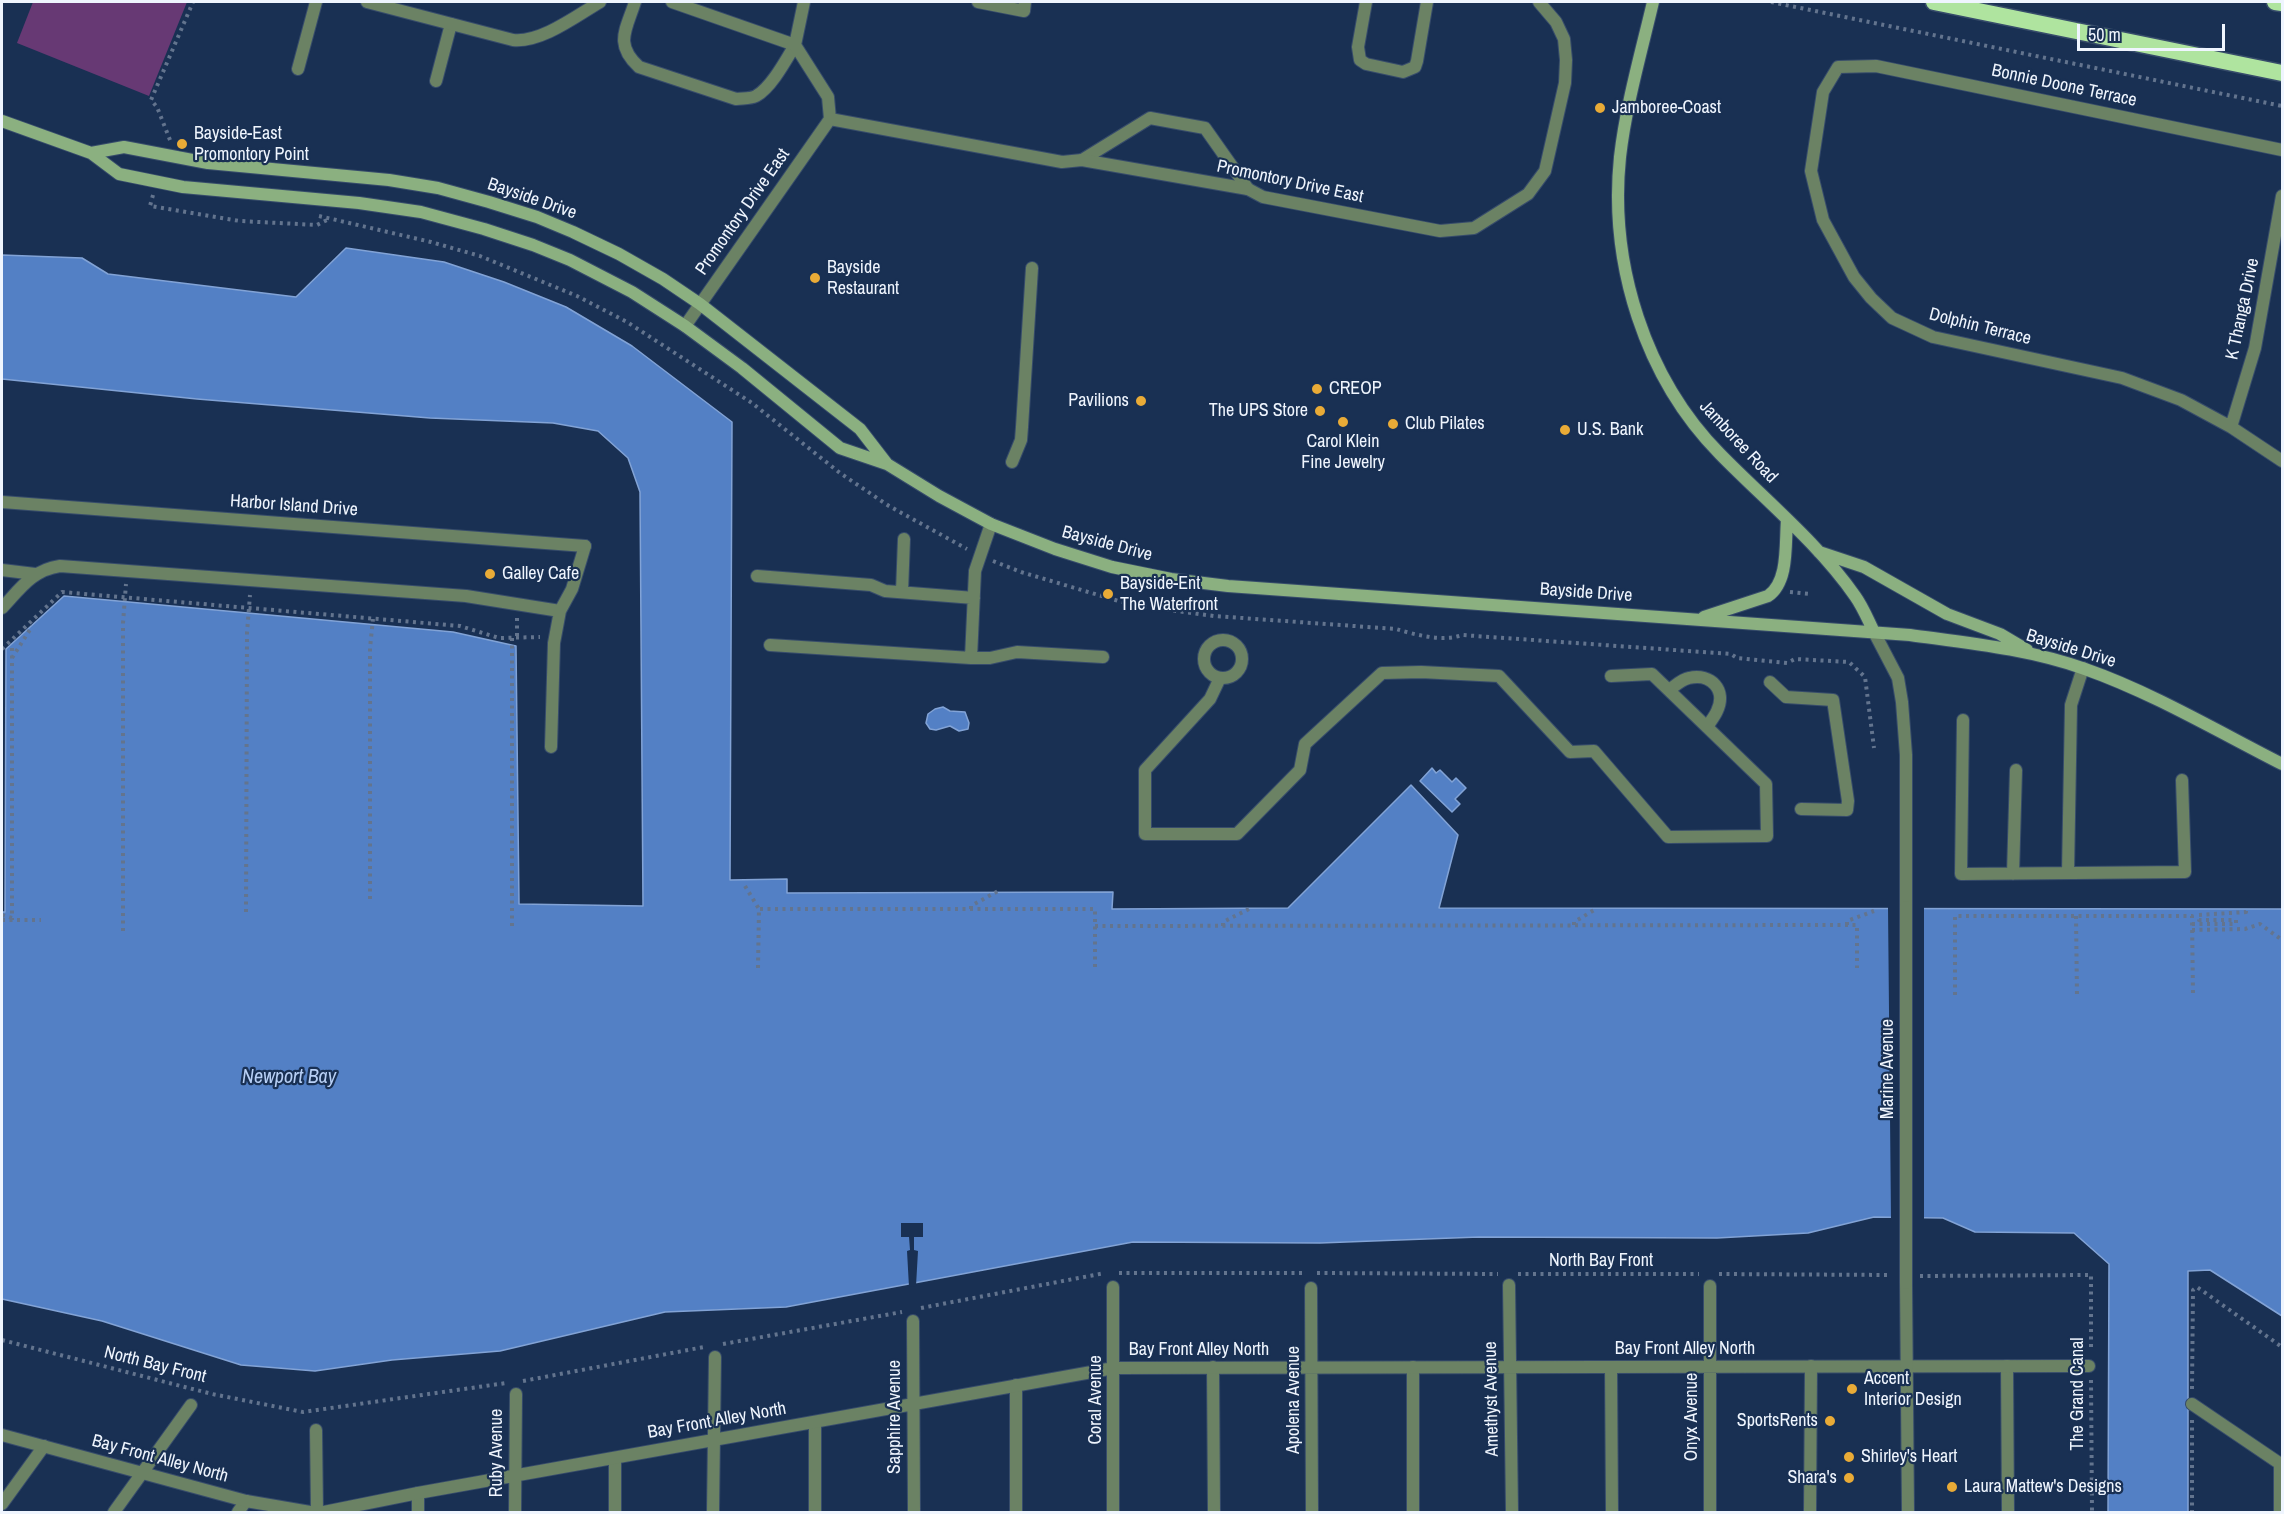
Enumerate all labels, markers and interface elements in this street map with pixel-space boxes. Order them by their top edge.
scale bar [2080,12,2228,50]
text: 50 m [2088,22,2121,47]
street label: Bonnie Doone Terrace [1990,60,2138,112]
place label: Jamboree-Coast [1612,97,1721,119]
marker: Jamboree-Coast [1593,101,1607,115]
place label: Bayside-East Promontory Point [194,123,309,166]
marker: Bayside-East Promontory Point [175,137,189,151]
street label: Promontory Drive East [691,145,795,279]
street label: Promontory Drive East [1215,156,1365,208]
street label: Bayside Drive [485,174,579,224]
street label: K Thanga Drive [2222,256,2264,362]
place label: Bayside Restaurant [827,257,899,300]
marker: Bayside Restaurant [808,271,822,285]
street label: Dolphin Terrace [1927,304,2033,350]
place label: CREOP [1329,378,1381,400]
marker: CREOP [1310,382,1324,396]
place label: Pavilions [1068,390,1129,412]
marker: Pavilions [1134,394,1148,408]
street label: Jamboree Road [1694,396,1782,488]
place label: The UPS Store [1209,400,1308,422]
marker: The UPS Store [1313,404,1327,418]
place label: Club Pilates [1405,413,1485,435]
marker: Carol Klein Fine Jewelry [1336,415,1350,429]
marker: Club Pilates [1386,417,1400,431]
place label: U.S. Bank [1577,419,1643,441]
marker: U.S. Bank [1558,423,1572,437]
place label: Carol Klein Fine Jewelry [1301,431,1385,474]
street label: Harbor Island Drive [229,491,359,521]
street label: Bayside Drive [1059,522,1155,566]
place label: Galley Cafe [502,563,579,585]
marker: Galley Cafe [483,567,497,581]
place label: Bayside-Ent The Waterfront [1120,573,1218,616]
street label: Bayside Drive [1539,579,1633,607]
marker: Bayside-Ent The Waterfront [1101,587,1115,601]
street label: Bayside Drive [2024,625,2118,673]
street label: Marine Avenue [1877,1019,1899,1119]
water label: Newport Bay [242,1066,336,1090]
street label: North Bay Front [1549,1250,1653,1272]
street label: The Grand Canal [2067,1337,2089,1451]
street label: Bay Front Alley North [1615,1338,1755,1360]
street label: Bay Front Alley North [1129,1339,1269,1361]
street label: Amethyst Avenue [1480,1341,1504,1457]
street label: North Bay Front [102,1342,208,1388]
street label: Apolena Avenue [1283,1346,1305,1454]
street label: Coral Avenue [1085,1355,1107,1445]
street label: Sapphire Avenue [884,1360,906,1474]
place label: Accent Interior Design [1864,1368,1962,1410]
street label: Onyx Avenue [1681,1373,1703,1461]
marker: Accent Interior Design [1845,1382,1859,1396]
street label: Bay Front Alley North [646,1398,788,1444]
street label: Ruby Avenue [486,1409,508,1497]
place label: SportsRents [1737,1410,1818,1432]
marker: SportsRents [1823,1414,1837,1428]
street label: Bay Front Alley North [89,1430,231,1488]
place label: Shirley's Heart [1861,1446,1957,1468]
marker: Shirley's Heart [1842,1450,1856,1464]
place label: Shara's [1787,1467,1837,1489]
marker: Shara's [1842,1471,1856,1485]
place label: Laura Mattew's Designs [1964,1476,2122,1498]
marker: Laura Mattew's Designs [1945,1480,1959,1494]

